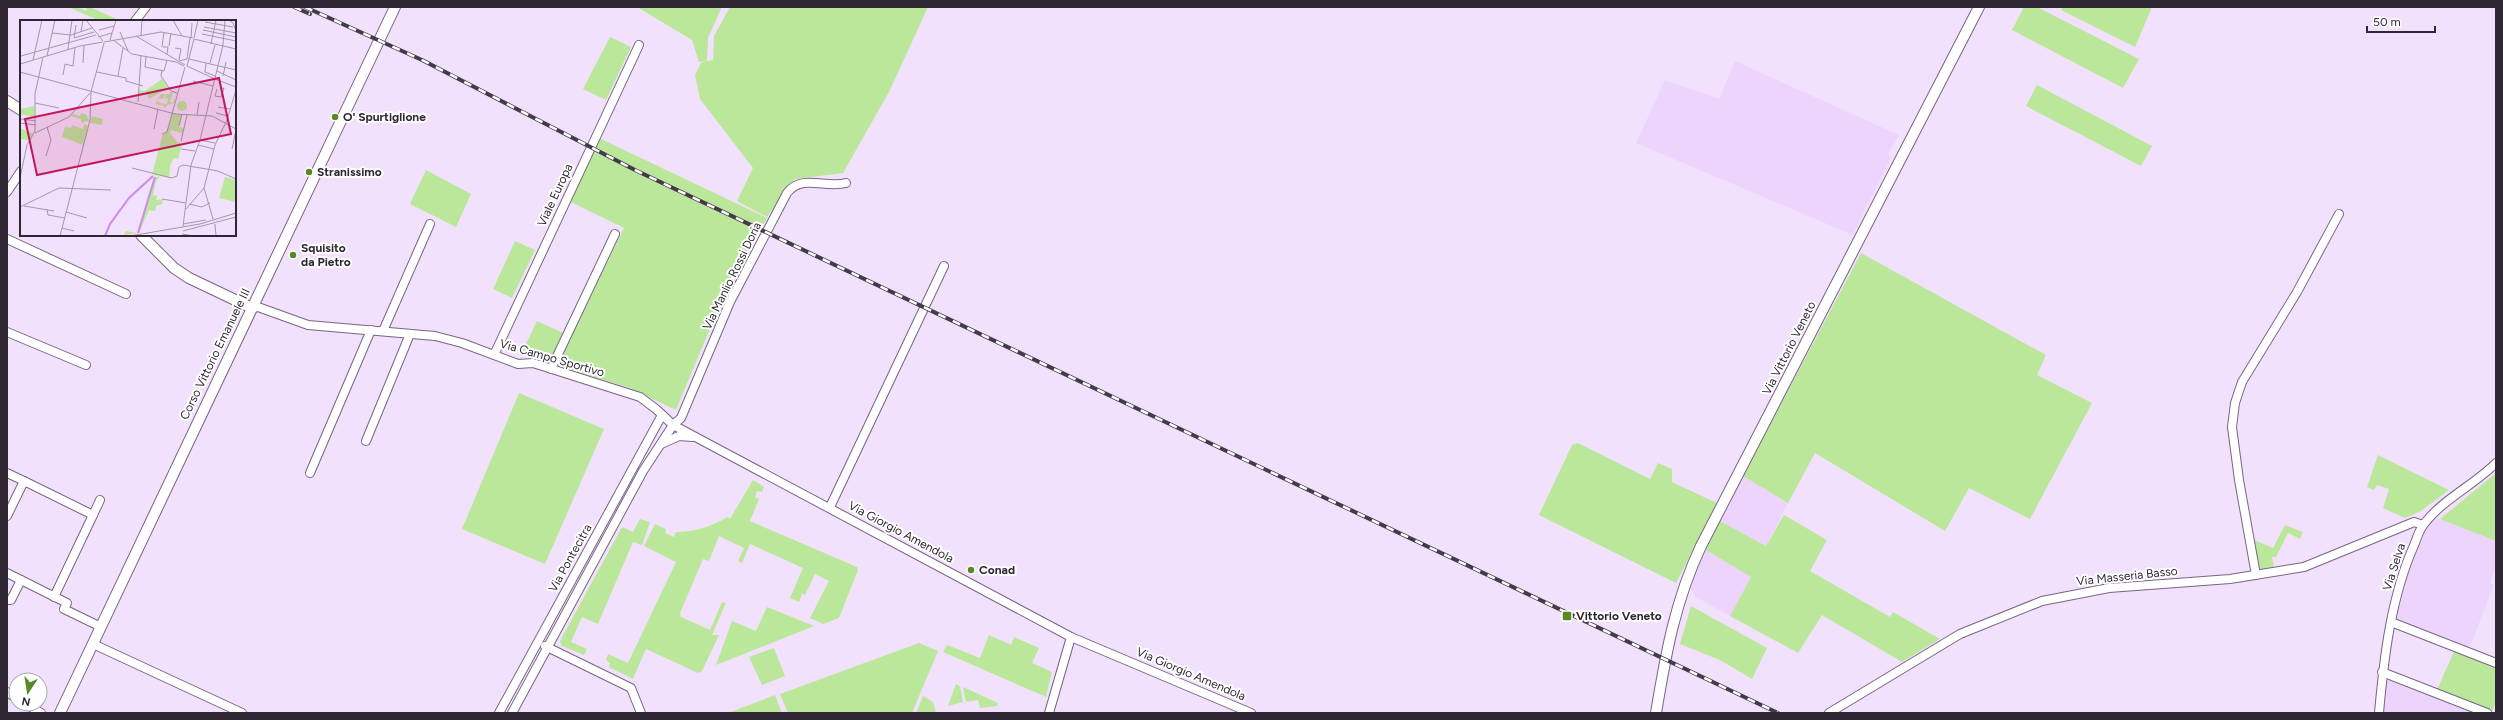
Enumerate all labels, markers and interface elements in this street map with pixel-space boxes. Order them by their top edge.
scale bar [2367,8,2435,34]
text: 50 m [2373,15,2401,29]
inset map [20,20,236,236]
place label: O' Spurtiglione [343,110,426,124]
marker: O' Spurtiglione [330,112,340,122]
street label: Viale Europa [534,161,576,229]
place label: Stranissimo [317,165,382,179]
marker: Stranissimo [304,167,314,177]
street label: Via Manlio Rossi Doria [700,220,764,332]
place label: Squisito da Pietro [301,241,351,269]
marker: Squisito da Pietro [288,250,298,260]
street label: Corso Vittorio Emanuele III [177,286,253,422]
street label: Via Vittorio Veneto [1759,299,1819,397]
street label: Via Campo Sportivo [498,336,606,380]
street label: Via Giorgio Amendola [846,498,956,566]
street label: Via Pontecitra [546,521,594,595]
street label: Via Selva [2380,542,2408,592]
place label: Conad [979,563,1015,577]
street label: Via Masseria Basso [2076,564,2178,588]
marker: Conad [966,565,976,575]
place label: Vittorio Veneto [1576,609,1662,623]
marker: Vittorio Veneto [1561,610,1573,622]
street label: Via Giorgio Amendola [1134,645,1248,703]
north arrow [8,672,48,712]
text: N [21,694,32,709]

